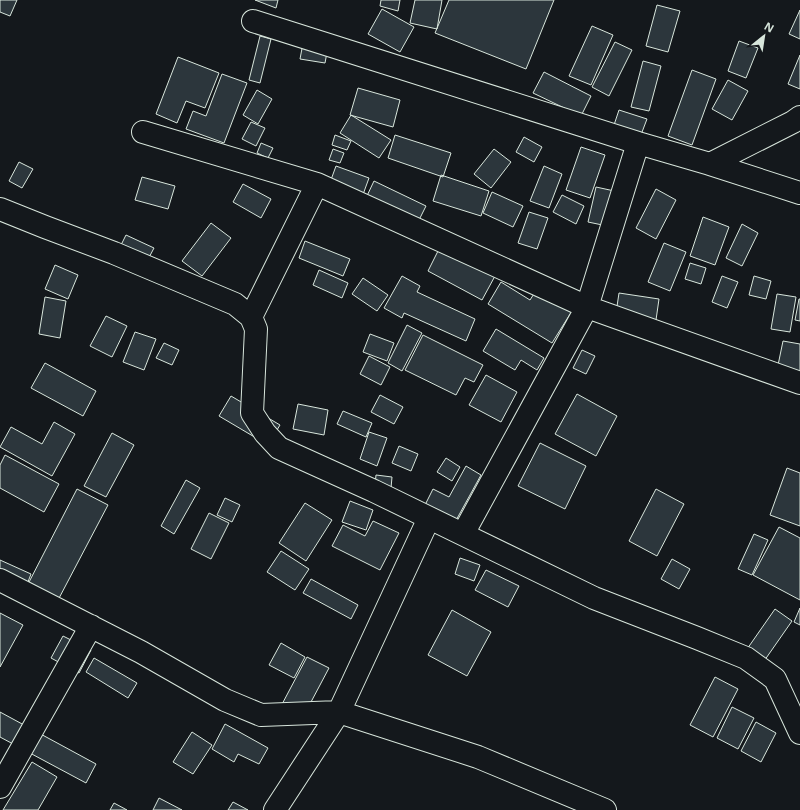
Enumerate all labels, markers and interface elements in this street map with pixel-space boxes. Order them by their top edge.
north arrow [744,16,784,56]
text: N [762,18,777,36]

